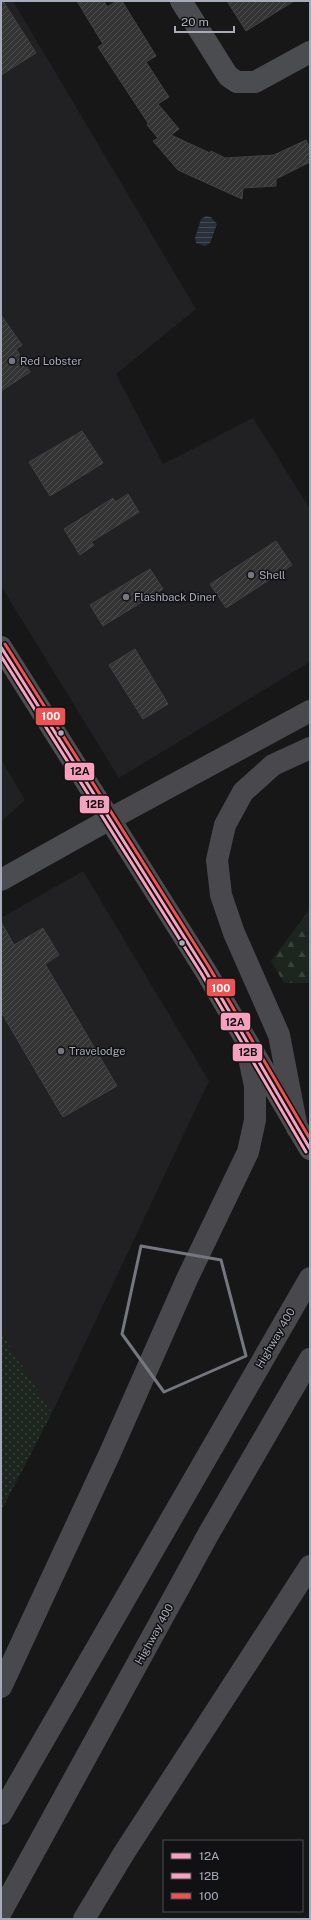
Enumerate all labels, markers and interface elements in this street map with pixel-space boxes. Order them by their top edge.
scale bar [175,8,234,34]
text: 20 m [181,15,209,29]
place label: Red Lobster [20,355,82,367]
marker: Red Lobster [7,356,17,366]
place label: Shell [259,569,285,581]
marker: Shell [246,570,256,580]
place label: Flashback Diner [134,591,216,603]
marker: Flashback Diner [121,592,131,602]
line badge: 100 [35,707,66,726]
text: 100 [42,710,60,722]
unlabelled marker [56,728,66,738]
line badge: 12A [64,762,95,781]
text: 12A [70,765,90,777]
line badge: 12B [79,795,110,814]
text: 12B [85,798,105,810]
unlabelled marker [177,938,187,948]
line badge: 100 [206,978,236,997]
text: 100 [212,982,230,994]
line badge: 12A [220,1012,251,1031]
text: 12A [225,1016,245,1028]
line badge: 12B [232,1043,263,1062]
place label: Travelodge [69,1045,126,1057]
marker: Travelodge [56,1046,66,1056]
text: 12B [238,1046,258,1058]
street label: Highway 400 [253,1306,297,1370]
street label: Highway 400 [132,1601,176,1666]
legend [163,1840,303,1912]
text: 12A [199,1849,220,1863]
text: 12B [199,1869,219,1883]
text: 100 [199,1889,219,1903]

